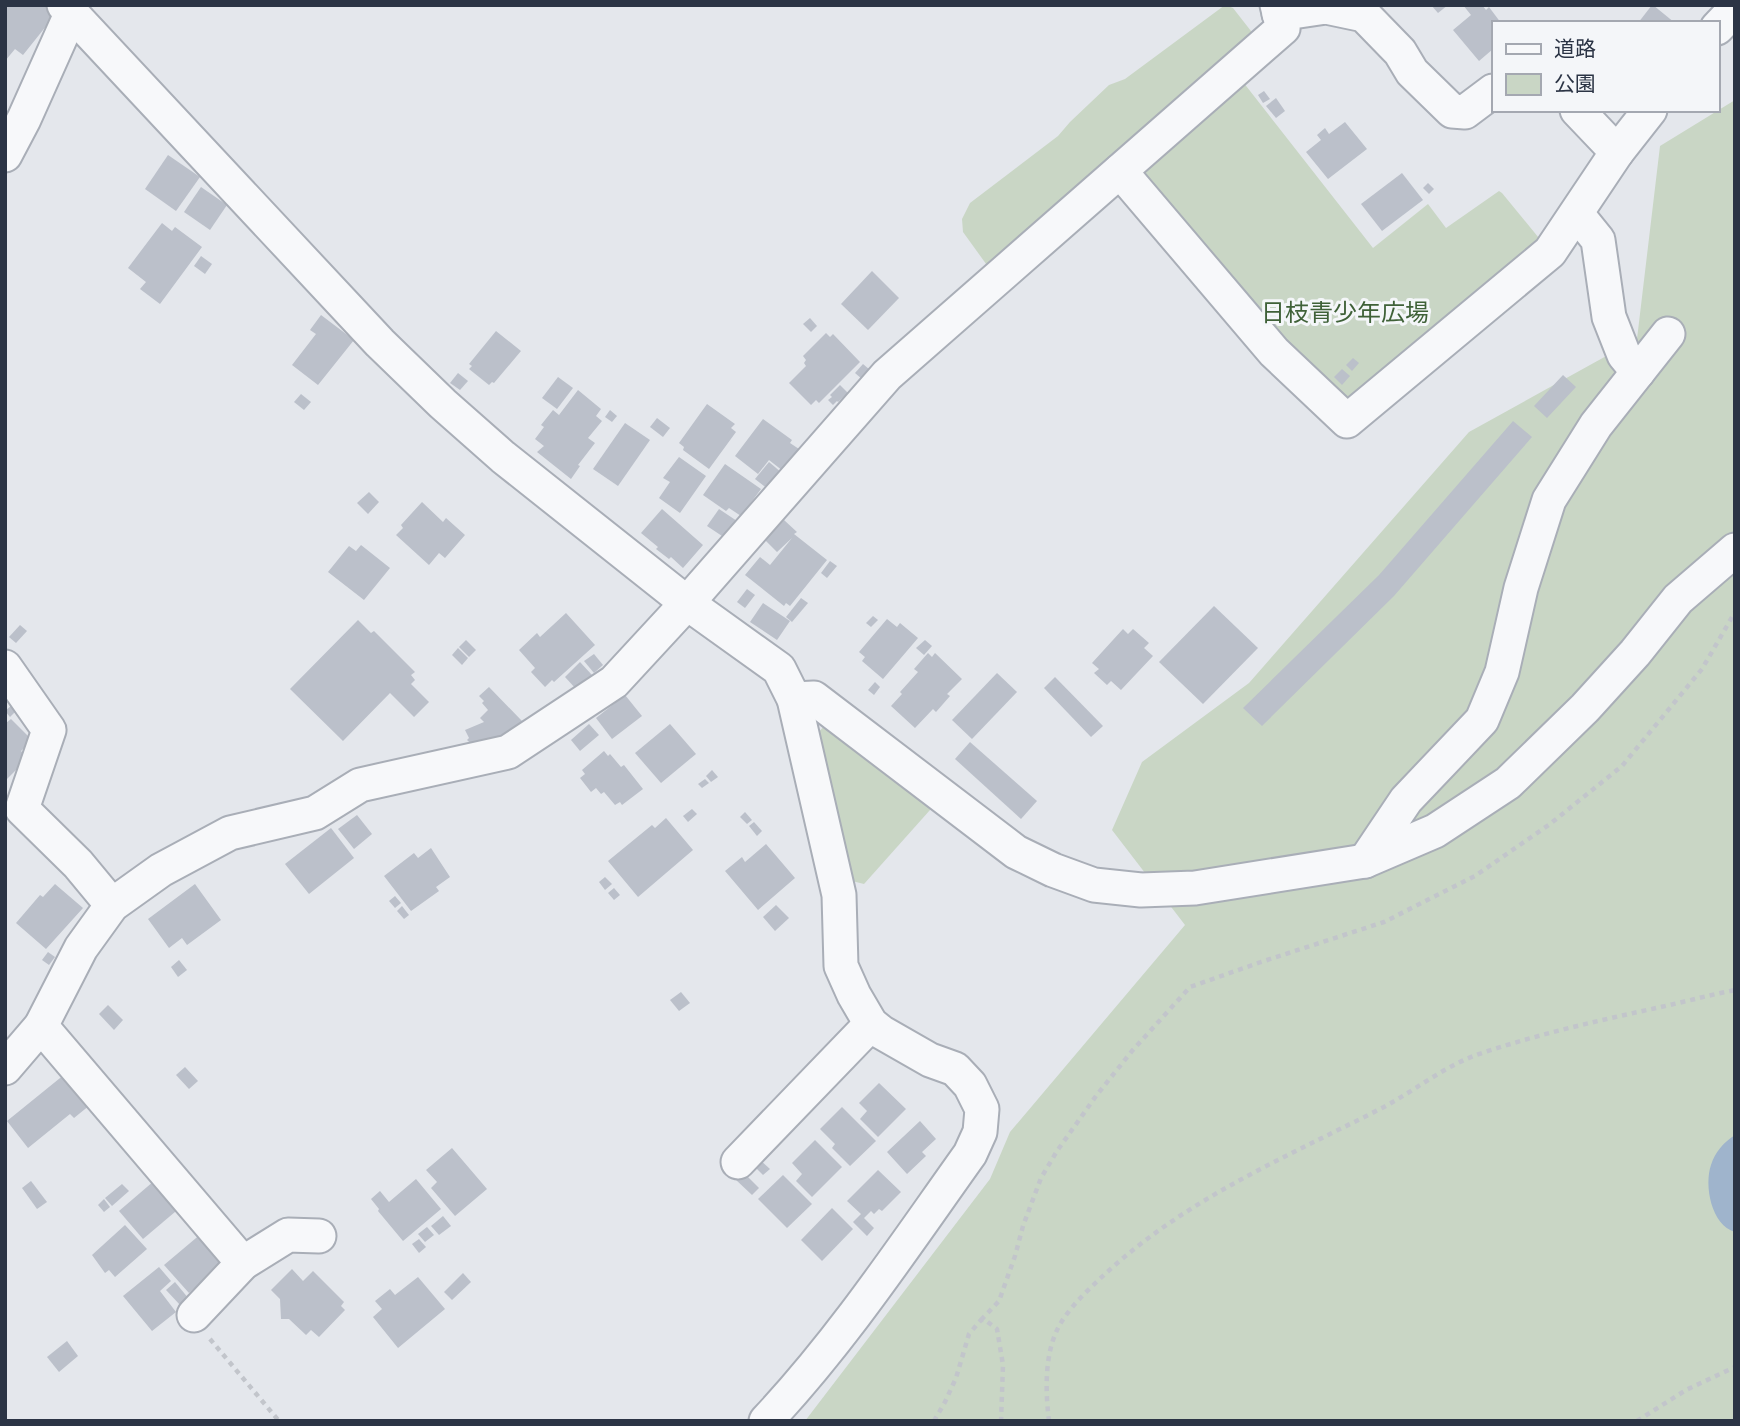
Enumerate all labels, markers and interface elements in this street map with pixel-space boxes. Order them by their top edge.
legend [1492,21,1719,112]
text: 道路 [1554,35,1596,62]
text: 公園 [1554,70,1596,97]
park label: 日枝青少年広場 [1261,297,1429,328]

